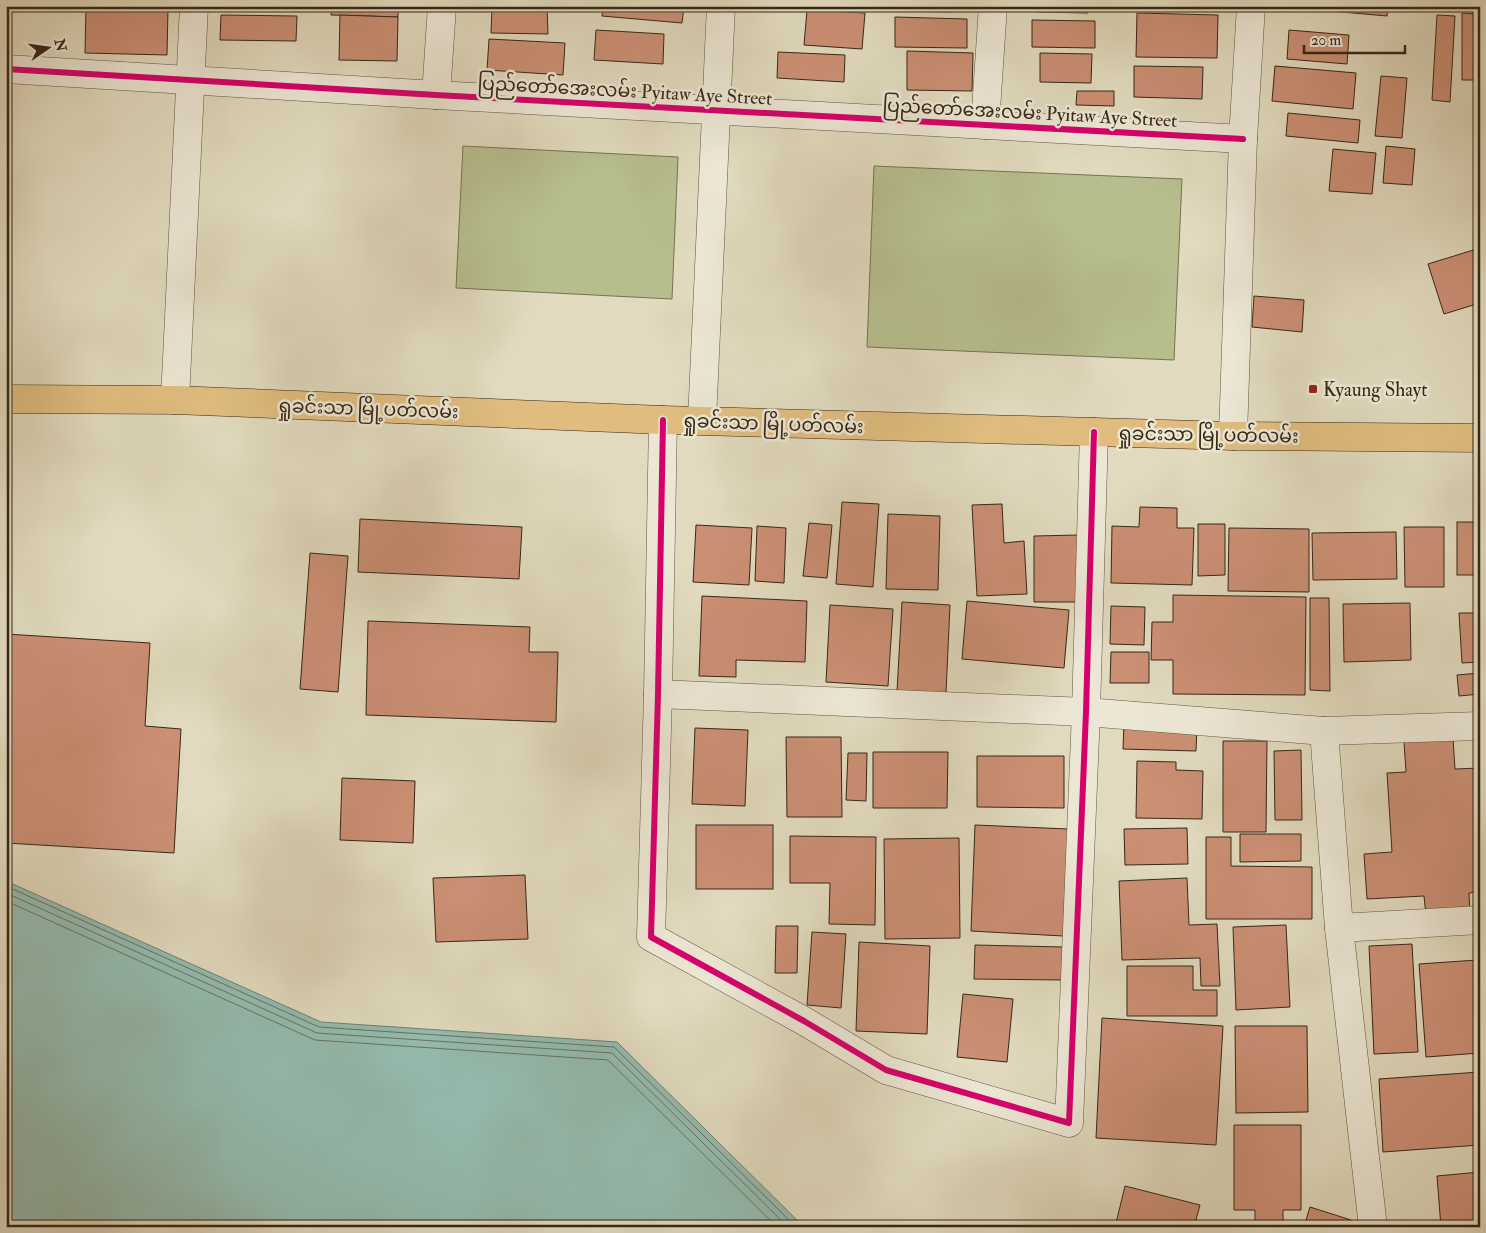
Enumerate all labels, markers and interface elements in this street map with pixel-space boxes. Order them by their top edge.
north arrow [22,22,72,72]
scale bar [1304,22,1405,54]
text: 20 m [1311,31,1341,50]
text: N [50,36,70,54]
street label: ပြည်တော်အေးလမ်း Pyitaw Aye Street [477,68,773,114]
street label: ပြည်တော်အေးလမ်း Pyitaw Aye Street [882,90,1178,136]
place label: Kyaung Shayt [1323,378,1427,402]
marker: Kyaung Shayt [1307,383,1319,395]
street label: ရှုခင်းသာ မြို့ပတ်လမ်း [277,391,459,427]
street label: ရှုခင်းသာ မြို့ပတ်လမ်း [682,406,864,442]
street label: ရှုခင်းသာ မြို့ပတ်လမ်း [1117,418,1299,452]

